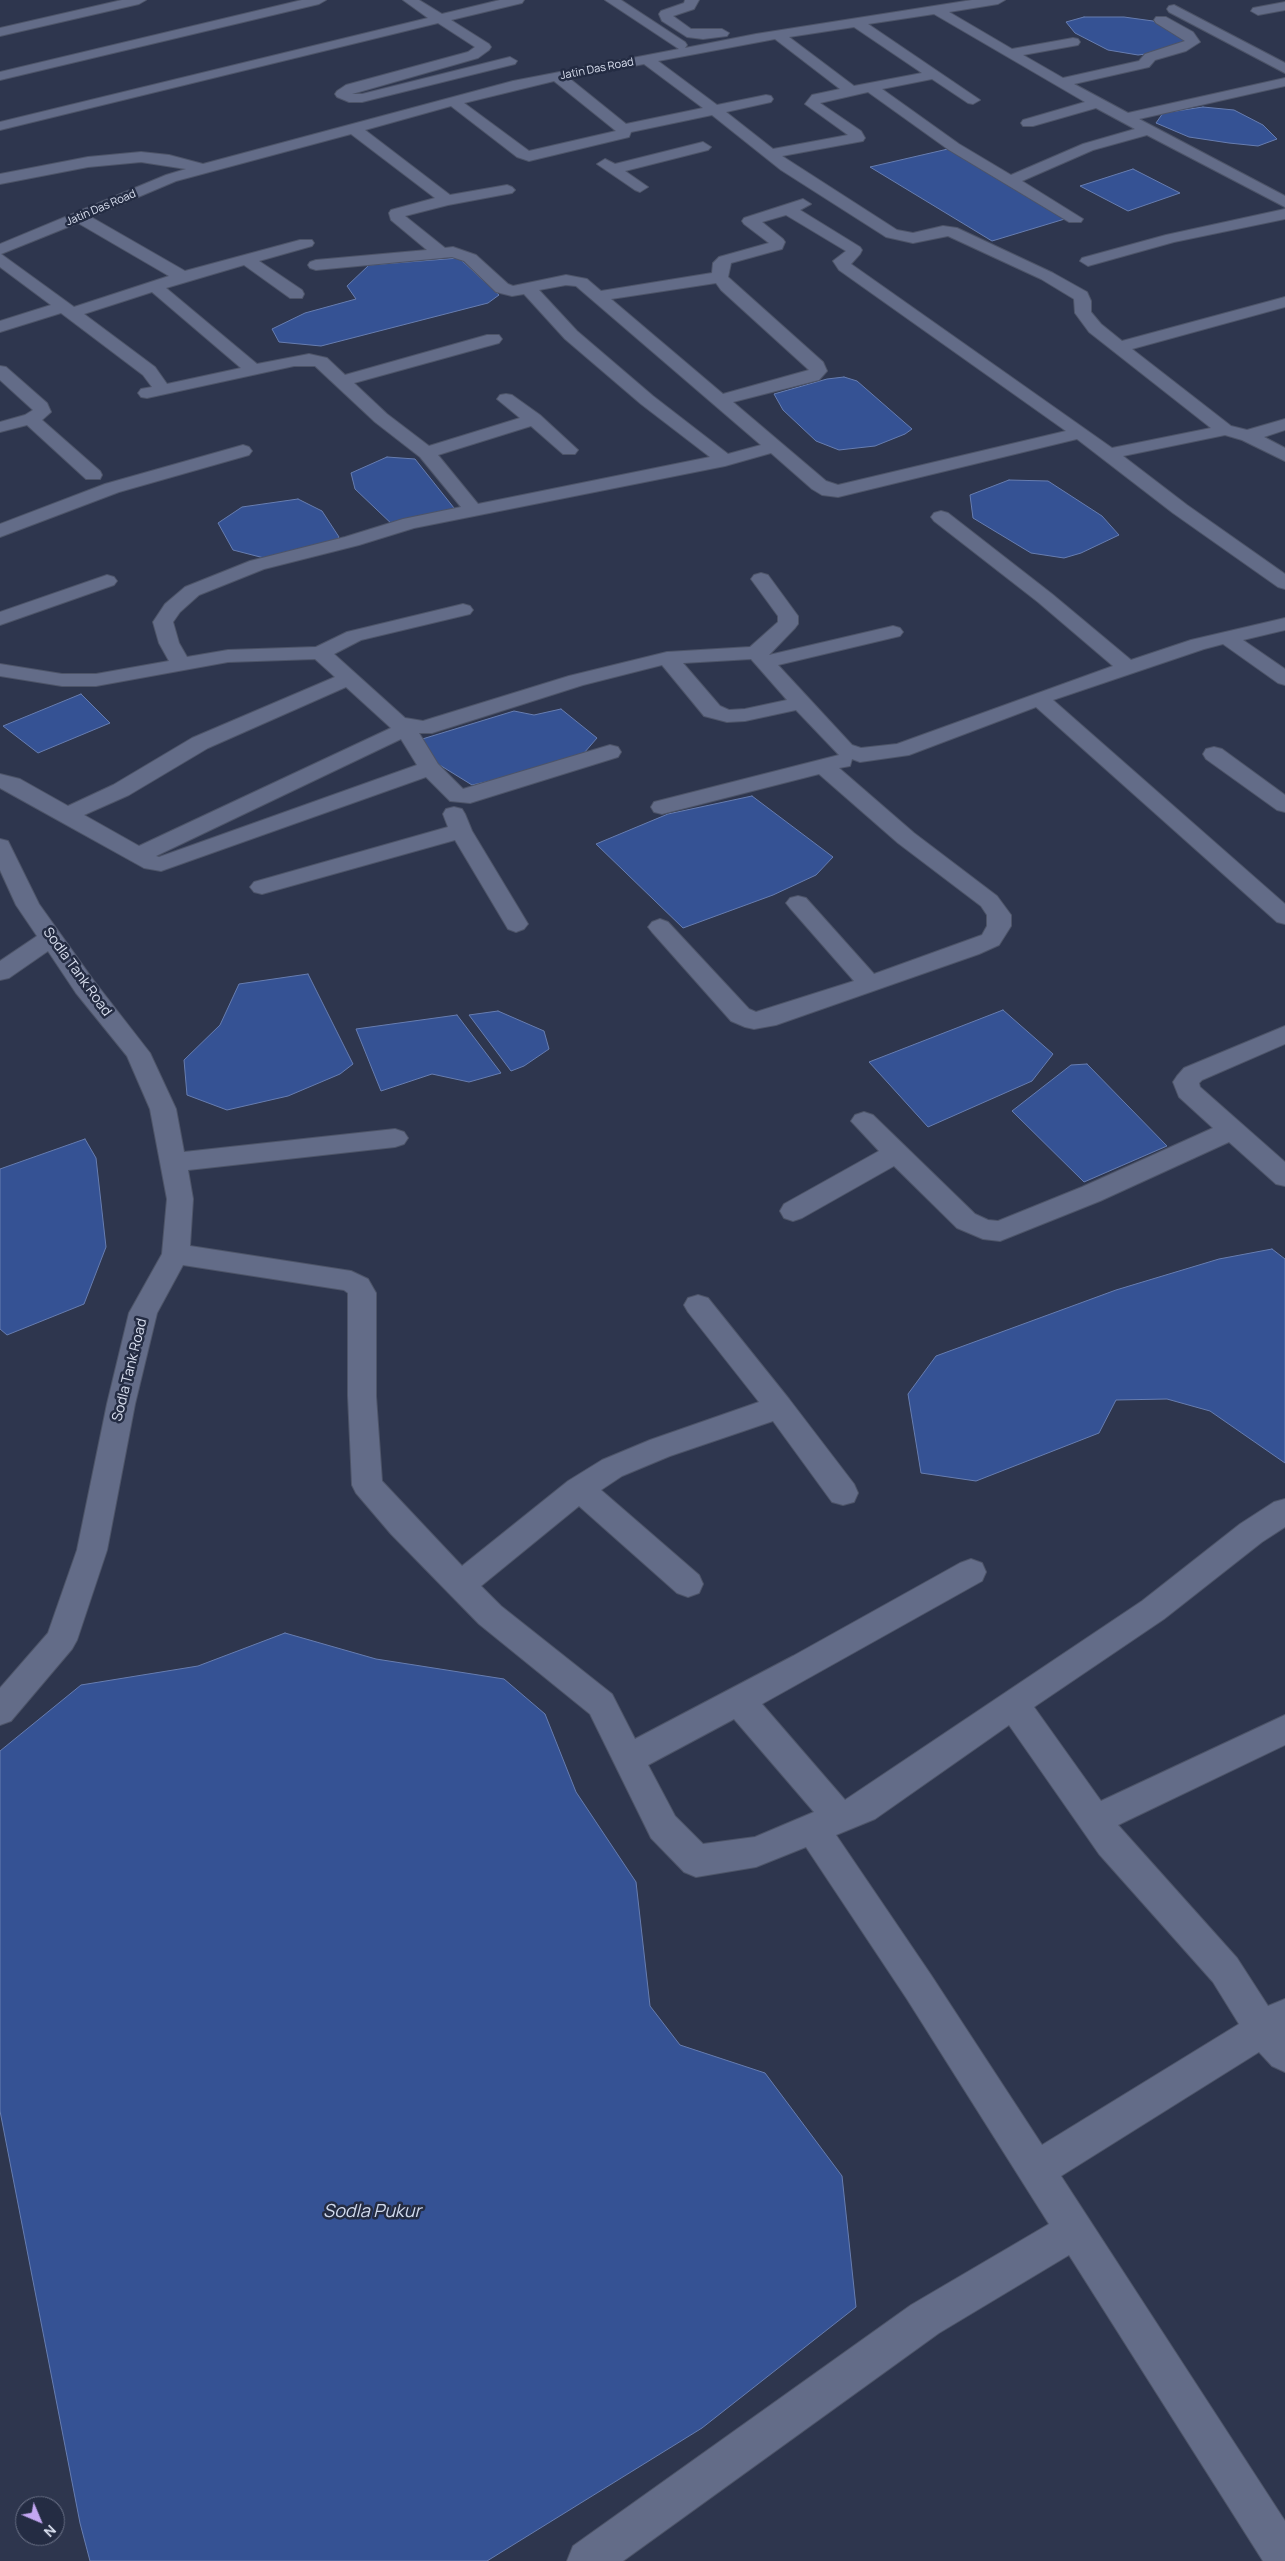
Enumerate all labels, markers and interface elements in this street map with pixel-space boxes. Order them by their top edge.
street label: Jatin Das Road [559,55,635,83]
street label: Jatin Das Road [64,187,138,229]
street label: Sodla Tank Road [39,924,115,1020]
street label: Sodla Tank Road [109,1317,151,1423]
water label: Sodla Pukur [323,2201,421,2223]
north arrow [15,2496,65,2546]
text: N [40,2521,61,2542]

